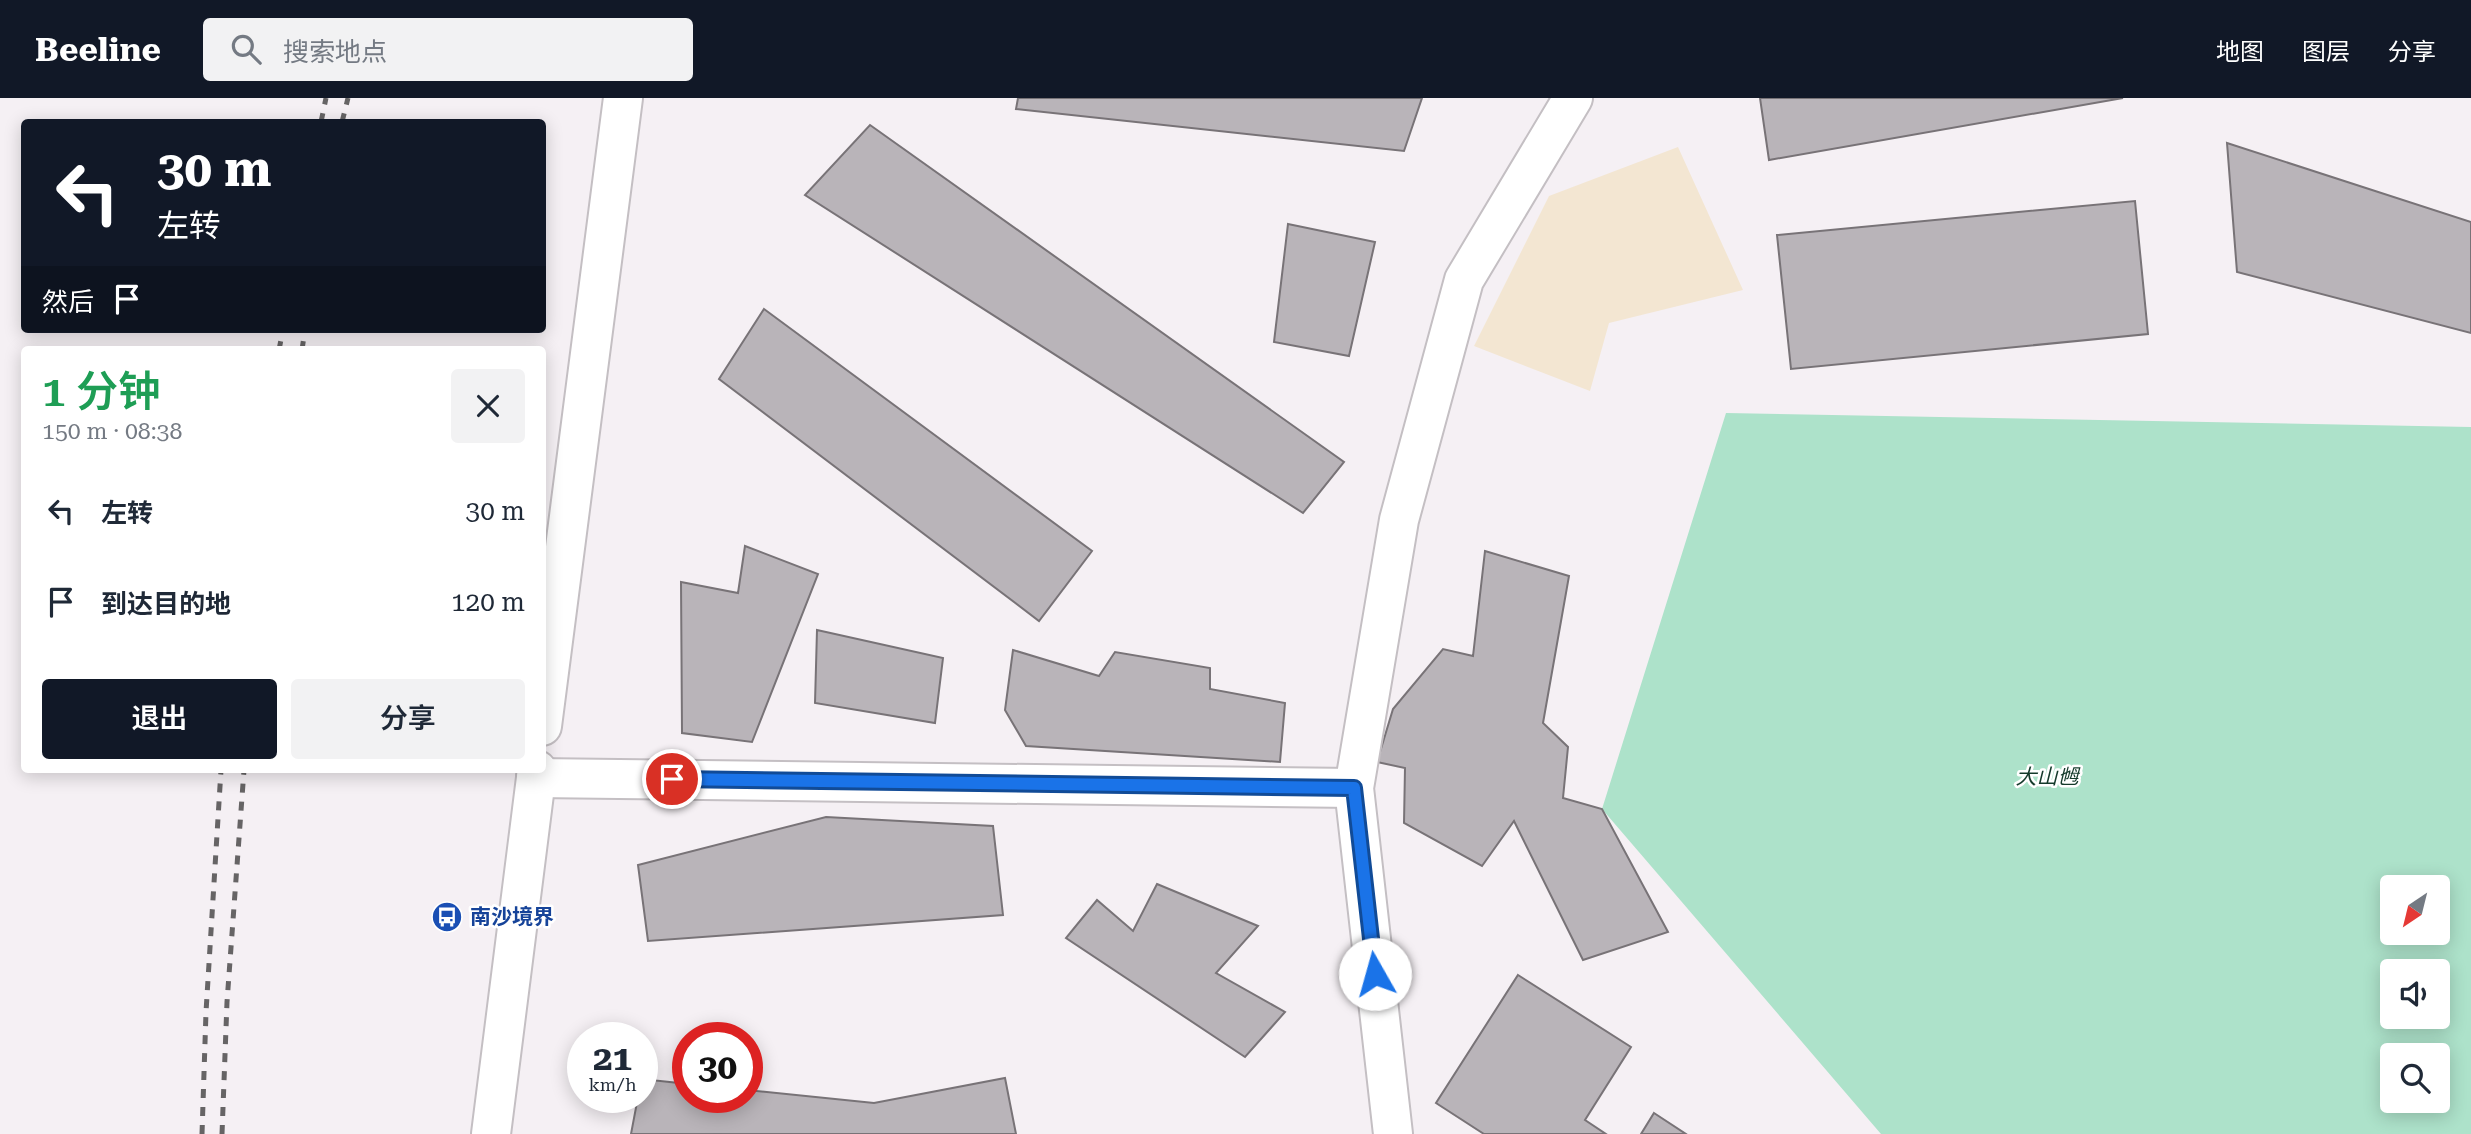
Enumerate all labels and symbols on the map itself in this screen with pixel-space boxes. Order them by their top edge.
pin [642,749,702,809]
park label: 大山乸 [2016,765,2081,789]
north arrow [2380,875,2450,945]
bus stop icon: 南沙境界 [430,900,464,934]
place label: 南沙境界 [470,905,554,929]
position arrow [1338,937,1412,1011]
speed limit sign: 30 [672,1022,763,1113]

